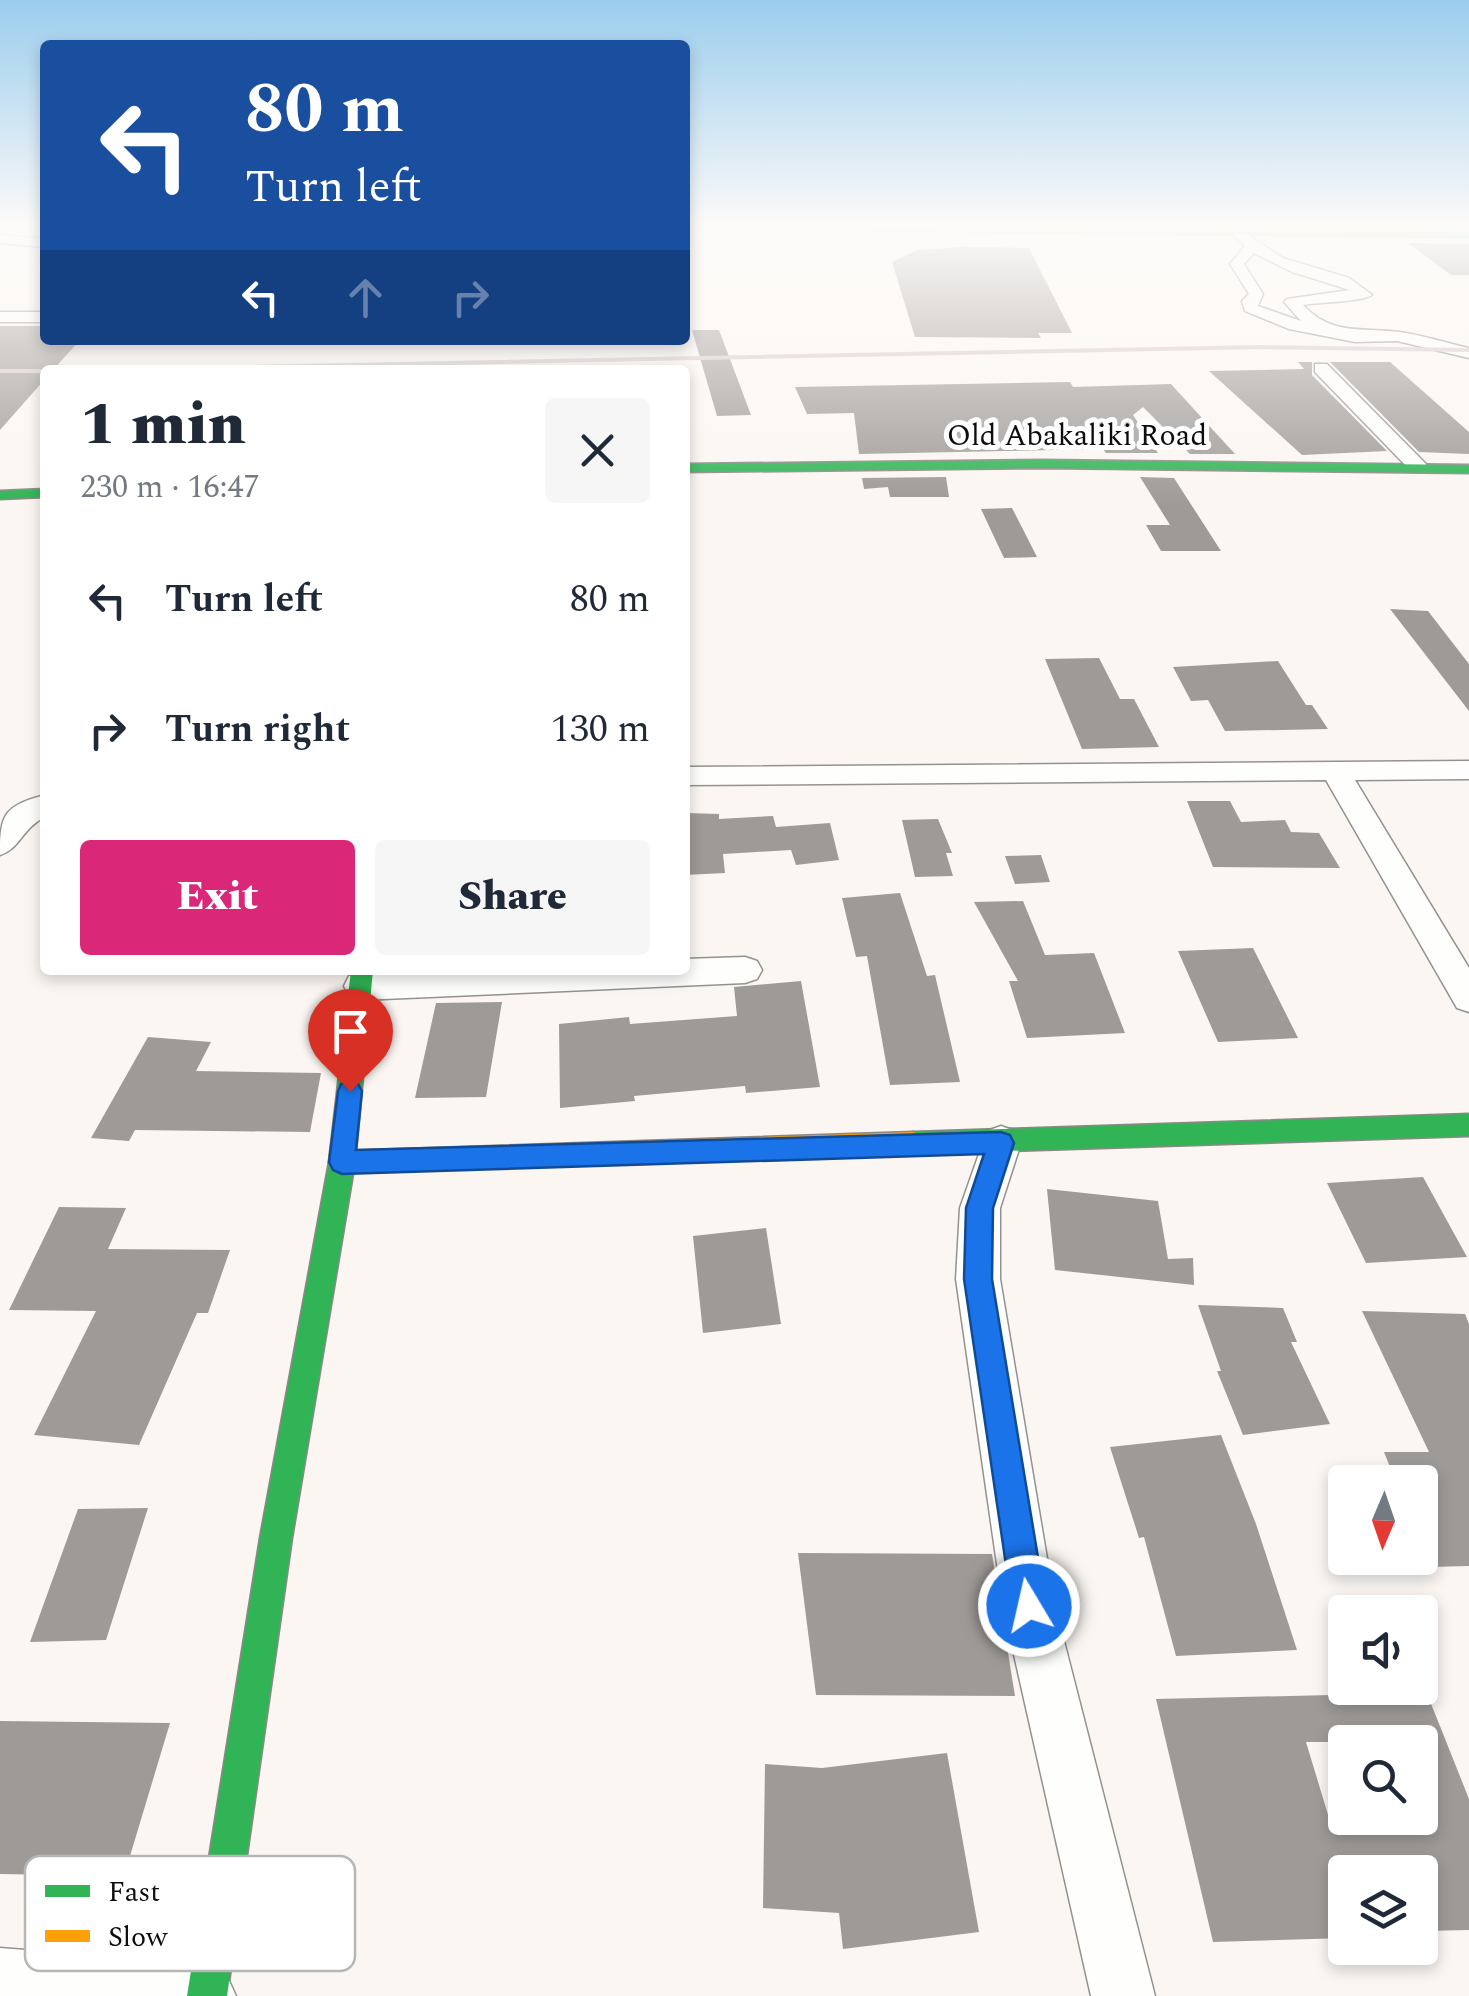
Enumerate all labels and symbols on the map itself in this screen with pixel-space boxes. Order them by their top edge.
street label: Old Abakaliki Road [947,413,1207,459]
pin [308,989,393,1092]
north arrow [1328,1465,1438,1575]
position arrow [977,1554,1081,1658]
legend [25,1856,355,1971]
text: Fast [108,1871,160,1914]
text: Slow [108,1916,168,1959]

